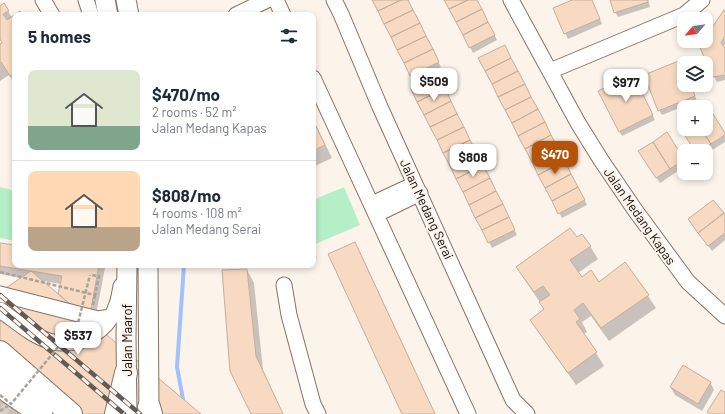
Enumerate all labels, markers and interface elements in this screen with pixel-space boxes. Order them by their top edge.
north arrow [677,12,713,48]
map controls [677,12,713,180]
icon: filters [278,25,300,47]
text: 5 homes [28,26,91,46]
button: layers [677,56,713,92]
pin: $509 [410,68,458,102]
pin: $977 [602,69,650,103]
text: $509 [420,73,448,89]
text: $977 [612,74,640,90]
text: $470/mo [152,84,220,104]
icon: home [60,86,108,134]
button: + [677,100,713,136]
text: 2 rooms · 52 m² [152,104,237,120]
text: Jalan Medang Kapas [152,120,267,136]
pin: $470 [531,141,579,175]
pin: $808 [449,144,497,178]
button: − [677,144,713,180]
text: $470 [541,146,569,162]
text: $808 [459,149,487,165]
street label: Jalan Medang Serai [397,156,457,262]
street label: Jalan Medang Kapas [601,164,679,268]
text: $808/mo [152,185,221,205]
icon: home [60,187,108,235]
text: 4 rooms · 108 m² [152,205,242,221]
text: Jalan Medang Serai [152,221,261,237]
street label: Jalan Maarof [119,304,135,376]
pin: $537 [54,322,102,356]
text: $537 [64,327,92,343]

